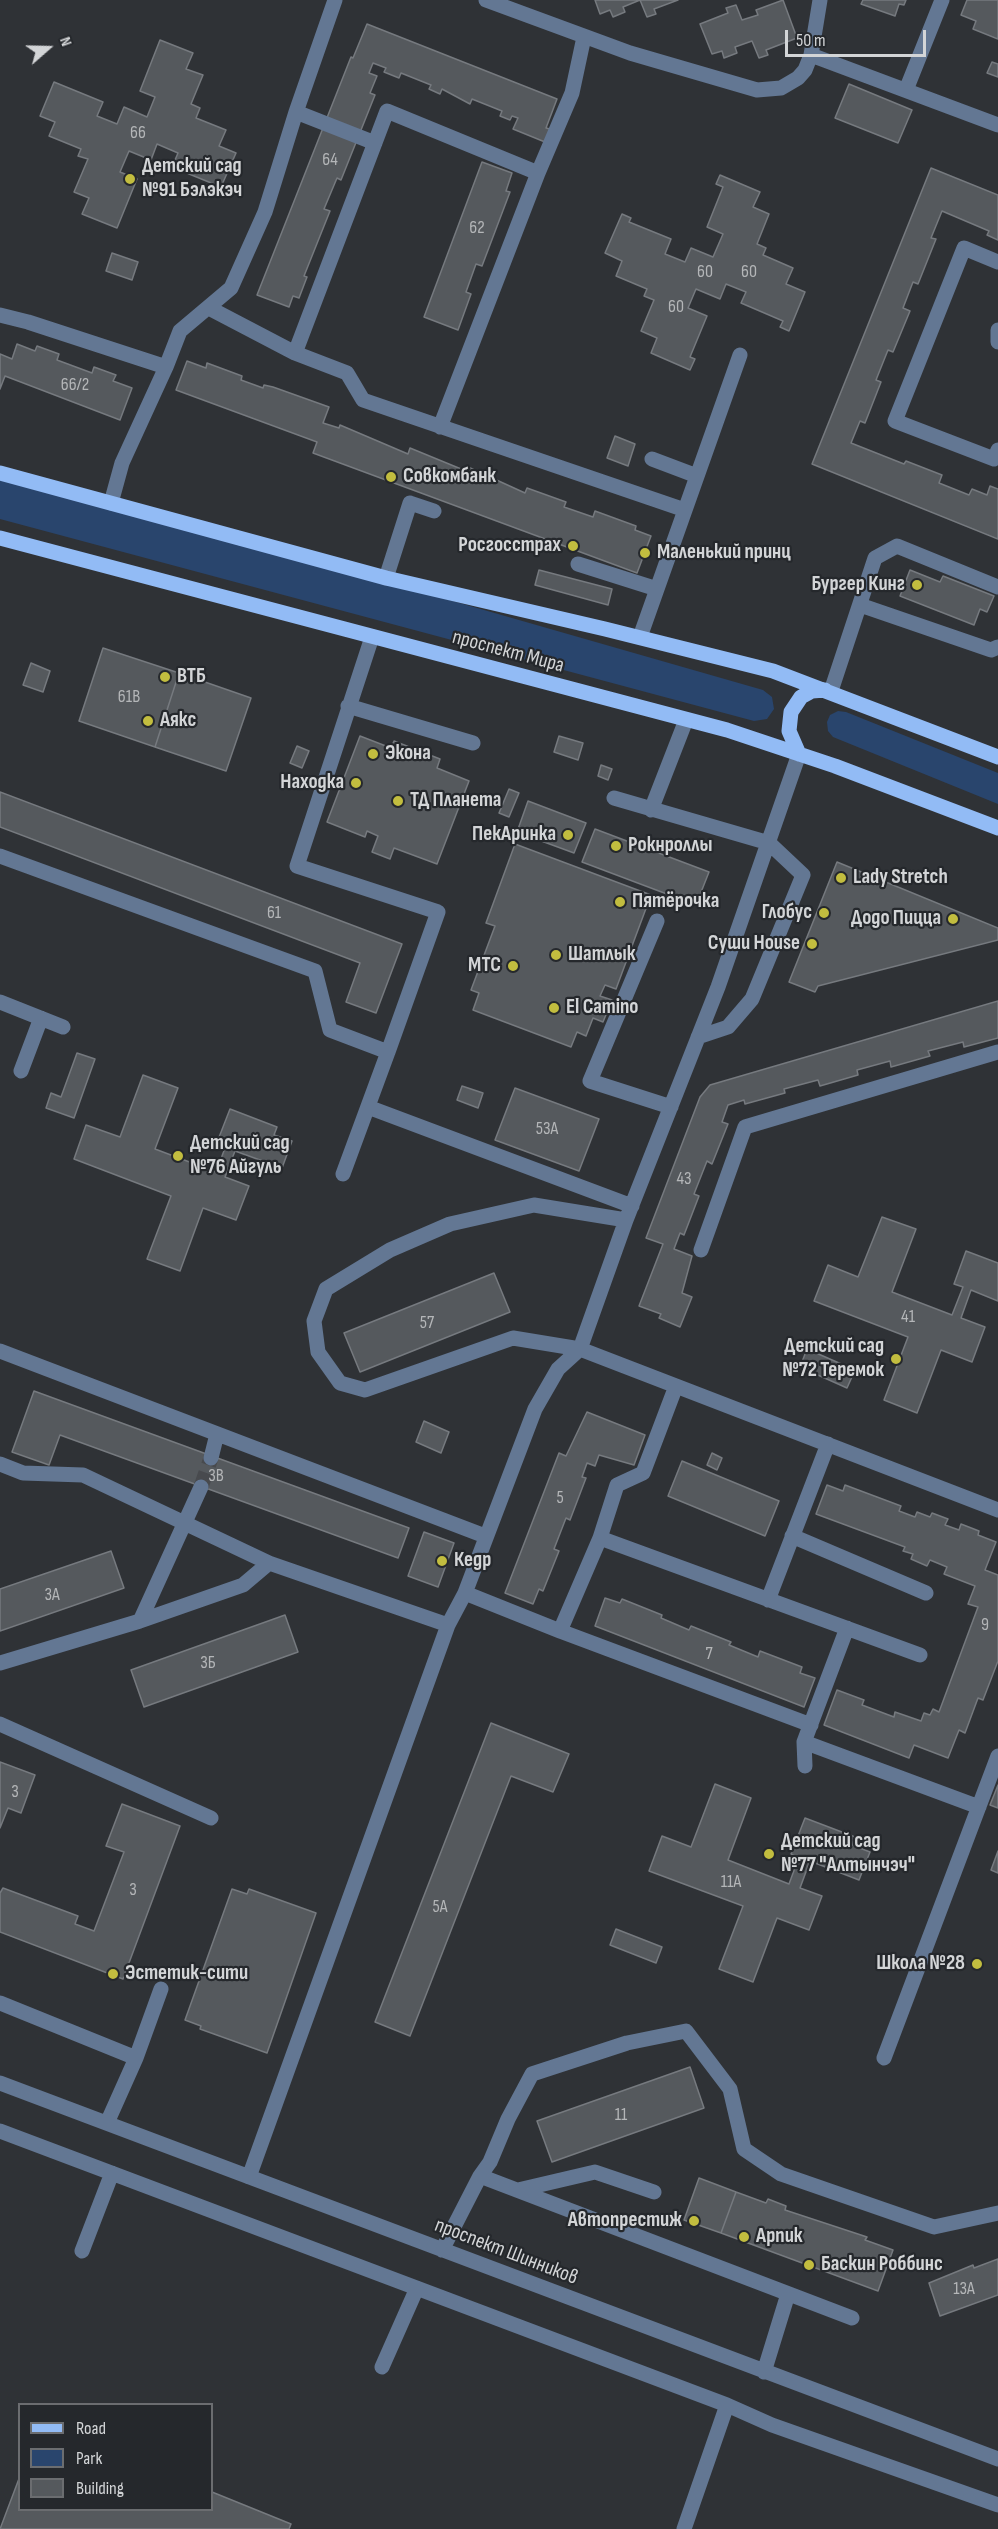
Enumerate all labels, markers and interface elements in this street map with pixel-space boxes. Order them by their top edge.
north arrow [18,18,78,78]
scale bar [788,18,929,56]
text: 50 m [796,30,826,51]
text: N [55,34,76,49]
house number: 66 [130,122,146,144]
house number: 64 [322,149,338,171]
place label: Детский сад №91 Бэлэкэч [142,154,242,204]
marker: Детский сад №91 Бэлэкэч [123,172,137,186]
house number: 62 [469,217,485,239]
house number: 60 [697,261,713,283]
house number: 60 [741,261,757,283]
house number: 60 [668,296,684,318]
house number: 66/2 [61,374,89,396]
place label: Совкомбанк [403,464,496,490]
marker: Совкомбанк [384,470,398,484]
place label: Росгосстрах [458,533,561,559]
marker: Росгосстрах [566,539,580,553]
place label: Маленький принц [657,540,791,566]
marker: Маленький принц [638,546,652,560]
place label: Бургер Кинг [811,572,905,598]
marker: Бургер Кинг [910,578,924,592]
street label: проспект Мира [449,625,567,679]
place label: ВТБ [177,664,206,690]
marker: ВТБ [158,670,172,684]
house number: 61В [118,686,140,708]
place label: Аякс [160,708,196,734]
marker: Аякс [141,714,155,728]
place label: Экона [385,741,431,767]
marker: Экона [366,747,380,761]
place label: Находка [280,770,344,796]
marker: Находка [349,776,363,790]
place label: ТД Планета [410,788,501,814]
marker: ТД Планета [391,794,405,808]
place label: ПекАринка [472,822,556,848]
marker: ПекАринка [561,828,575,842]
place label: Рокнроллы [628,833,712,859]
marker: Рокнроллы [609,839,623,853]
place label: Lady Stretch [853,865,948,891]
marker: Lady Stretch [834,871,848,885]
place label: Пятёрочка [632,889,719,915]
marker: Пятёрочка [613,895,627,909]
place label: Глобус [762,900,812,926]
house number: 61 [267,902,281,924]
marker: Глобус [817,906,831,920]
place label: Додо Пицца [851,906,941,932]
marker: Додо Пицца [946,912,960,926]
place label: Суши House [708,931,800,957]
marker: Суши House [805,937,819,951]
place label: Шатлык [568,942,636,968]
marker: Шатлык [549,948,563,962]
place label: МТС [468,953,501,979]
marker: МТС [506,959,520,973]
place label: El Camino [566,995,638,1021]
marker: El Camino [547,1001,561,1015]
house number: 53А [536,1118,558,1140]
place label: Детский сад №76 Айгуль [190,1131,290,1181]
marker: Детский сад №76 Айгуль [171,1149,185,1163]
house number: 43 [676,1168,692,1190]
house number: 41 [901,1306,915,1328]
house number: 57 [420,1312,434,1334]
place label: Детский сад №72 Теремок [782,1334,884,1384]
marker: Детский сад №72 Теремок [889,1352,903,1366]
house number: 3В [208,1465,224,1487]
house number: 5 [556,1487,564,1509]
place label: Кедр [454,1548,491,1574]
marker: Кедр [435,1554,449,1568]
house number: 3А [44,1584,60,1606]
house number: 9 [981,1614,989,1636]
house number: 7 [705,1643,713,1665]
house number: 3Б [200,1652,216,1674]
house number: 3 [11,1781,19,1803]
place label: Детский сад №77 "Алтынчэч" [781,1829,915,1879]
marker: Детский сад №77 "Алтынчэч" [762,1847,776,1861]
house number: 11А [721,1871,741,1893]
house number: 3 [129,1879,137,1901]
house number: 5А [433,1896,447,1918]
place label: Школа №28 [876,1951,965,1977]
marker: Школа №28 [970,1957,984,1971]
place label: Эстетик-сити [125,1961,248,1987]
marker: Эстетик-сити [106,1967,120,1981]
house number: 11 [615,2104,627,2126]
place label: Автопрестиж [568,2208,682,2234]
street label: проспект Шинников [431,2213,581,2291]
marker: Автопрестиж [687,2214,701,2228]
place label: Арпик [756,2224,803,2250]
marker: Арпик [737,2230,751,2244]
place label: Баскин Роббинс [821,2252,943,2278]
marker: Баскин Роббинс [802,2258,816,2272]
house number: 13А [953,2278,975,2300]
legend [18,2403,213,2511]
text: Road [76,2418,106,2439]
text: Park [76,2448,102,2469]
text: Building [76,2478,124,2499]

